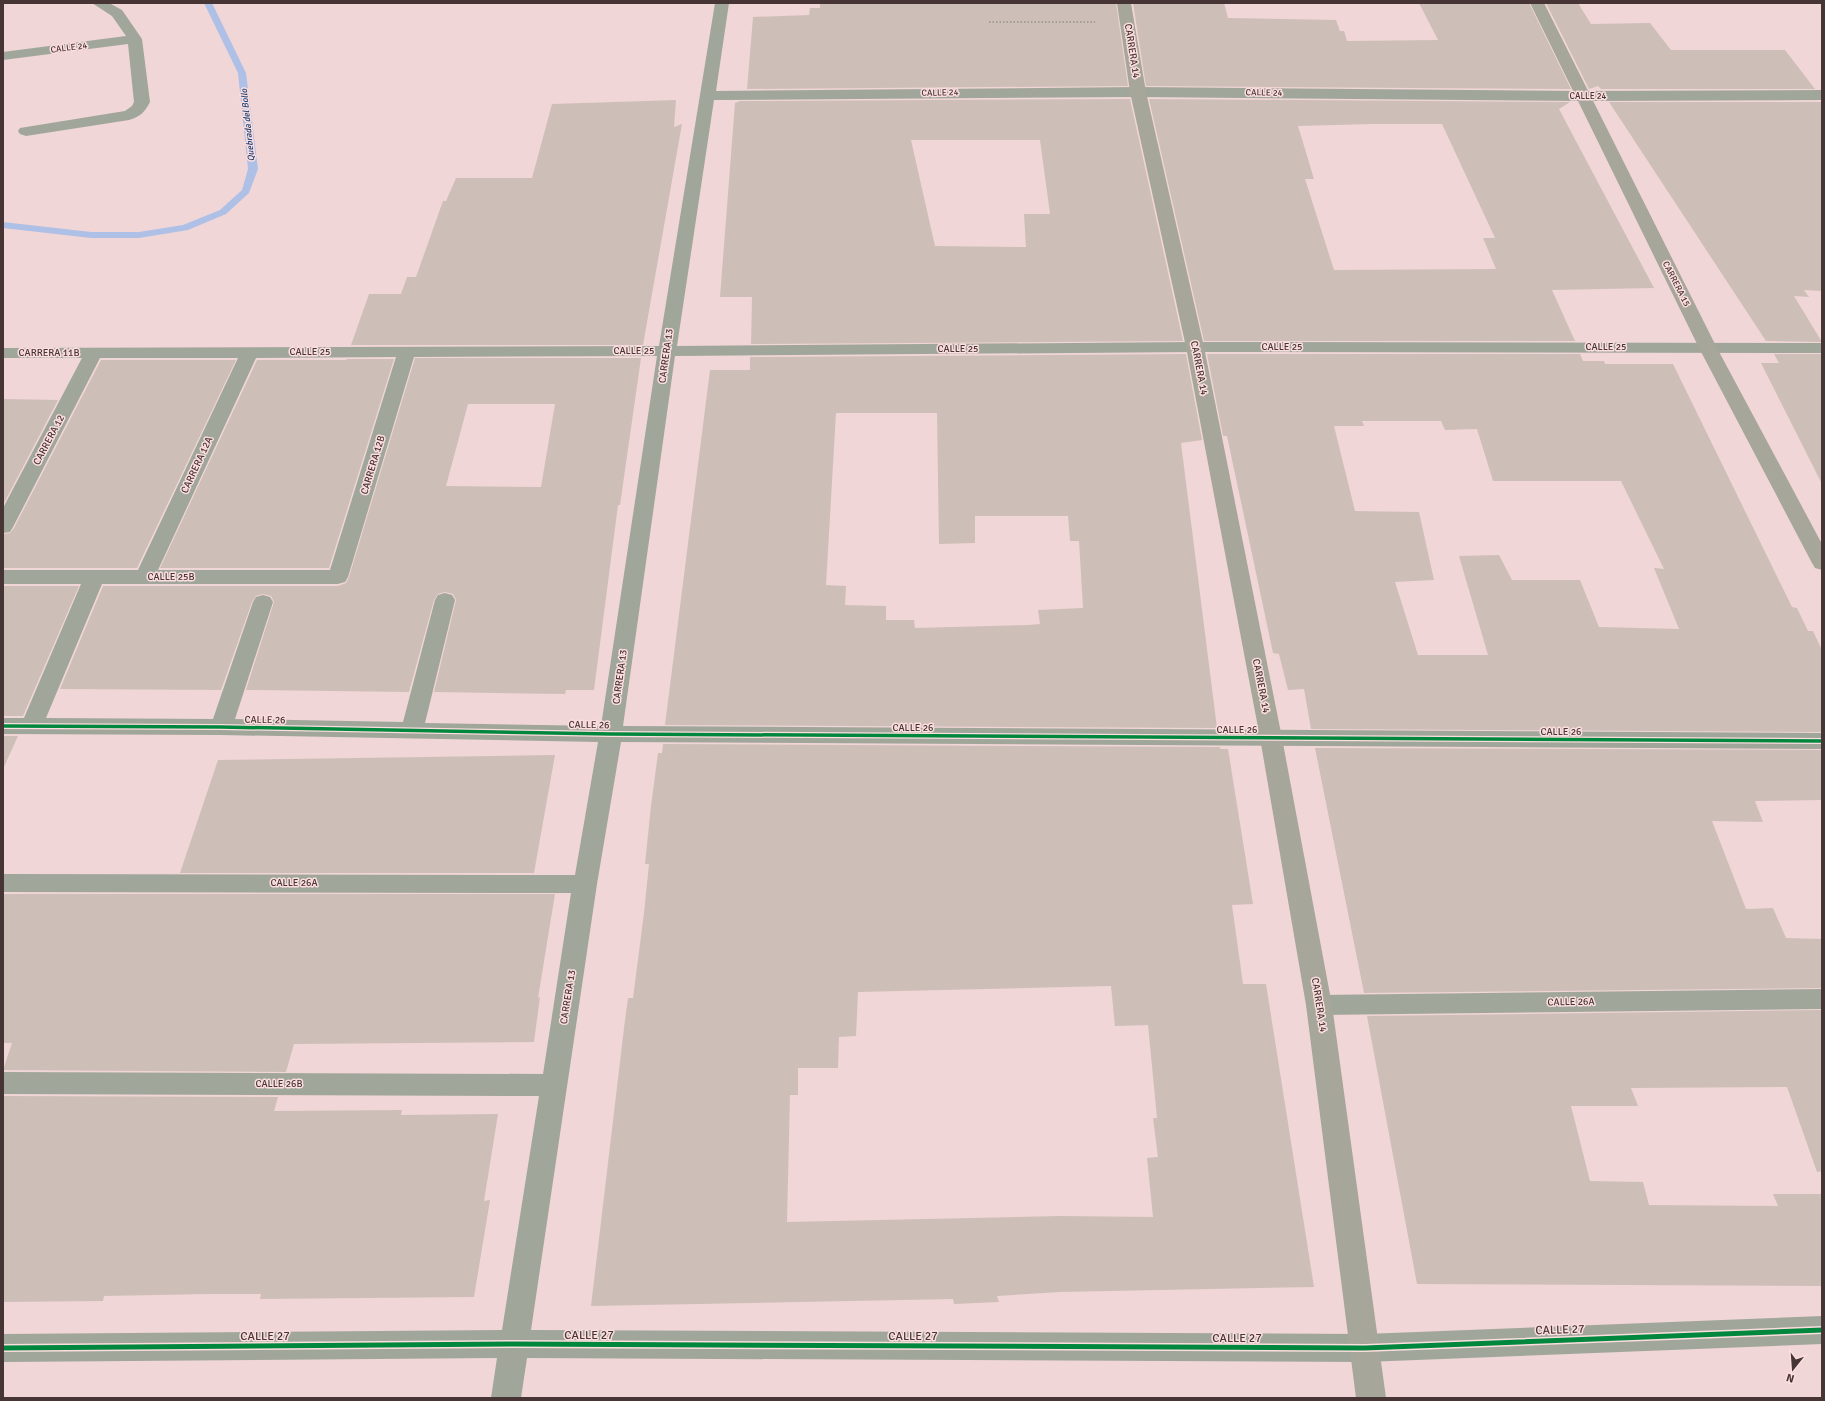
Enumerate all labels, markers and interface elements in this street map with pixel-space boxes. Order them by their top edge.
street label: CARRERA 14 [1122,23,1142,80]
street label: CALLE 24 [50,40,88,56]
water label: Quebrada del Bollo [239,87,257,162]
street label: CALLE 24 [921,87,959,99]
street label: CALLE 24 [1245,87,1283,99]
street label: CALLE 24 [1570,91,1607,102]
street label: CARRERA 15 [1660,259,1692,309]
street label: CARRERA 13 [656,328,676,384]
street label: CARRERA 14 [1188,340,1210,397]
street label: CALLE 25 [1261,341,1303,353]
street label: CALLE 25 [1585,341,1627,353]
street label: CALLE 25 [937,343,979,355]
street label: CALLE 25 [613,345,655,357]
street label: CALLE 25 [289,346,331,358]
street label: CARRERA 11B [19,347,80,359]
street label: CARRERA 12 [31,413,67,467]
street label: CARRERA 12B [358,434,388,496]
street label: CARRERA 12A [179,435,215,495]
street label: CALLE 25B [147,571,195,583]
street label: CARRERA 13 [610,649,630,705]
street label: CARRERA 14 [1250,658,1272,715]
street label: CALLE 26 [244,714,286,726]
street label: CALLE 26 [568,719,610,731]
street label: CALLE 26 [892,722,934,734]
street label: CALLE 26 [1216,724,1258,736]
street label: CALLE 26 [1540,726,1582,738]
street label: CALLE 26A [270,877,318,889]
street label: CARRERA 13 [558,969,578,1025]
street label: CARRERA 14 [1309,977,1329,1034]
street label: CALLE 26A [1547,996,1595,1008]
street label: CALLE 26B [255,1078,303,1090]
street label: CALLE 27 [1535,1322,1585,1338]
street label: CALLE 27 [564,1328,614,1343]
street label: CALLE 27 [240,1329,290,1344]
street label: CALLE 27 [888,1329,938,1344]
street label: CALLE 27 [1212,1331,1262,1346]
north arrow [1773,1349,1813,1389]
text: N [1785,1371,1796,1385]

